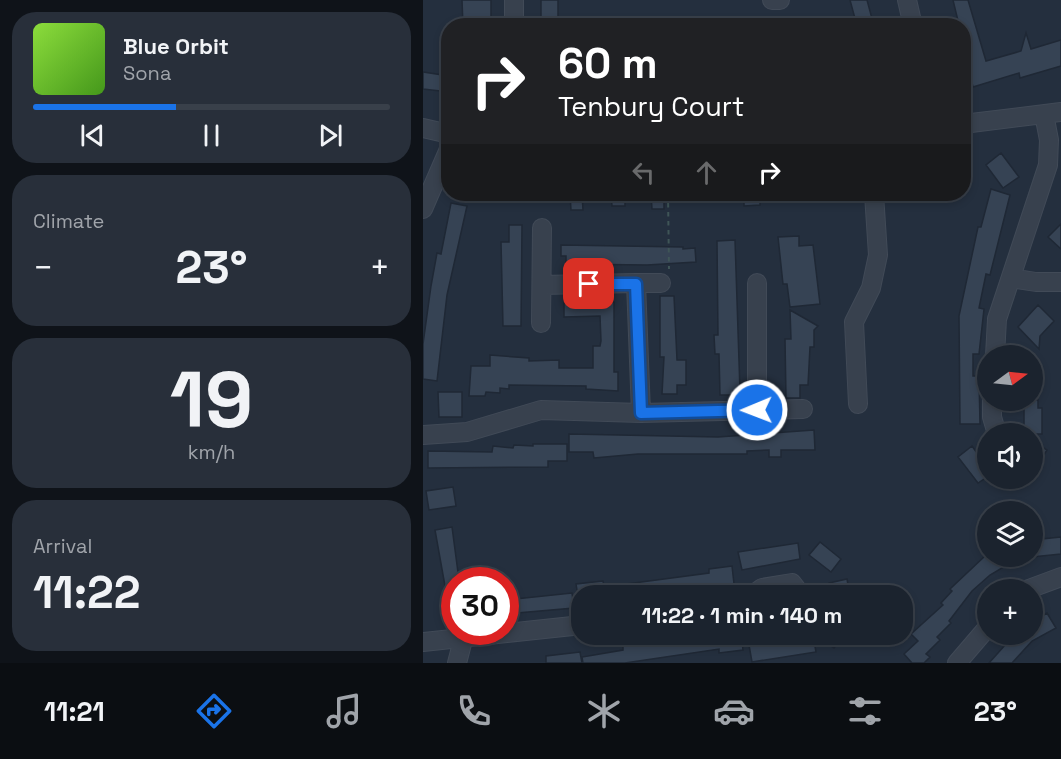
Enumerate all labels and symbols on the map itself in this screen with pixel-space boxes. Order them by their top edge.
pin [563,258,614,309]
north arrow [977,345,1043,411]
position arrow [725,378,789,442]
speed limit sign: 30 [441,567,519,645]

